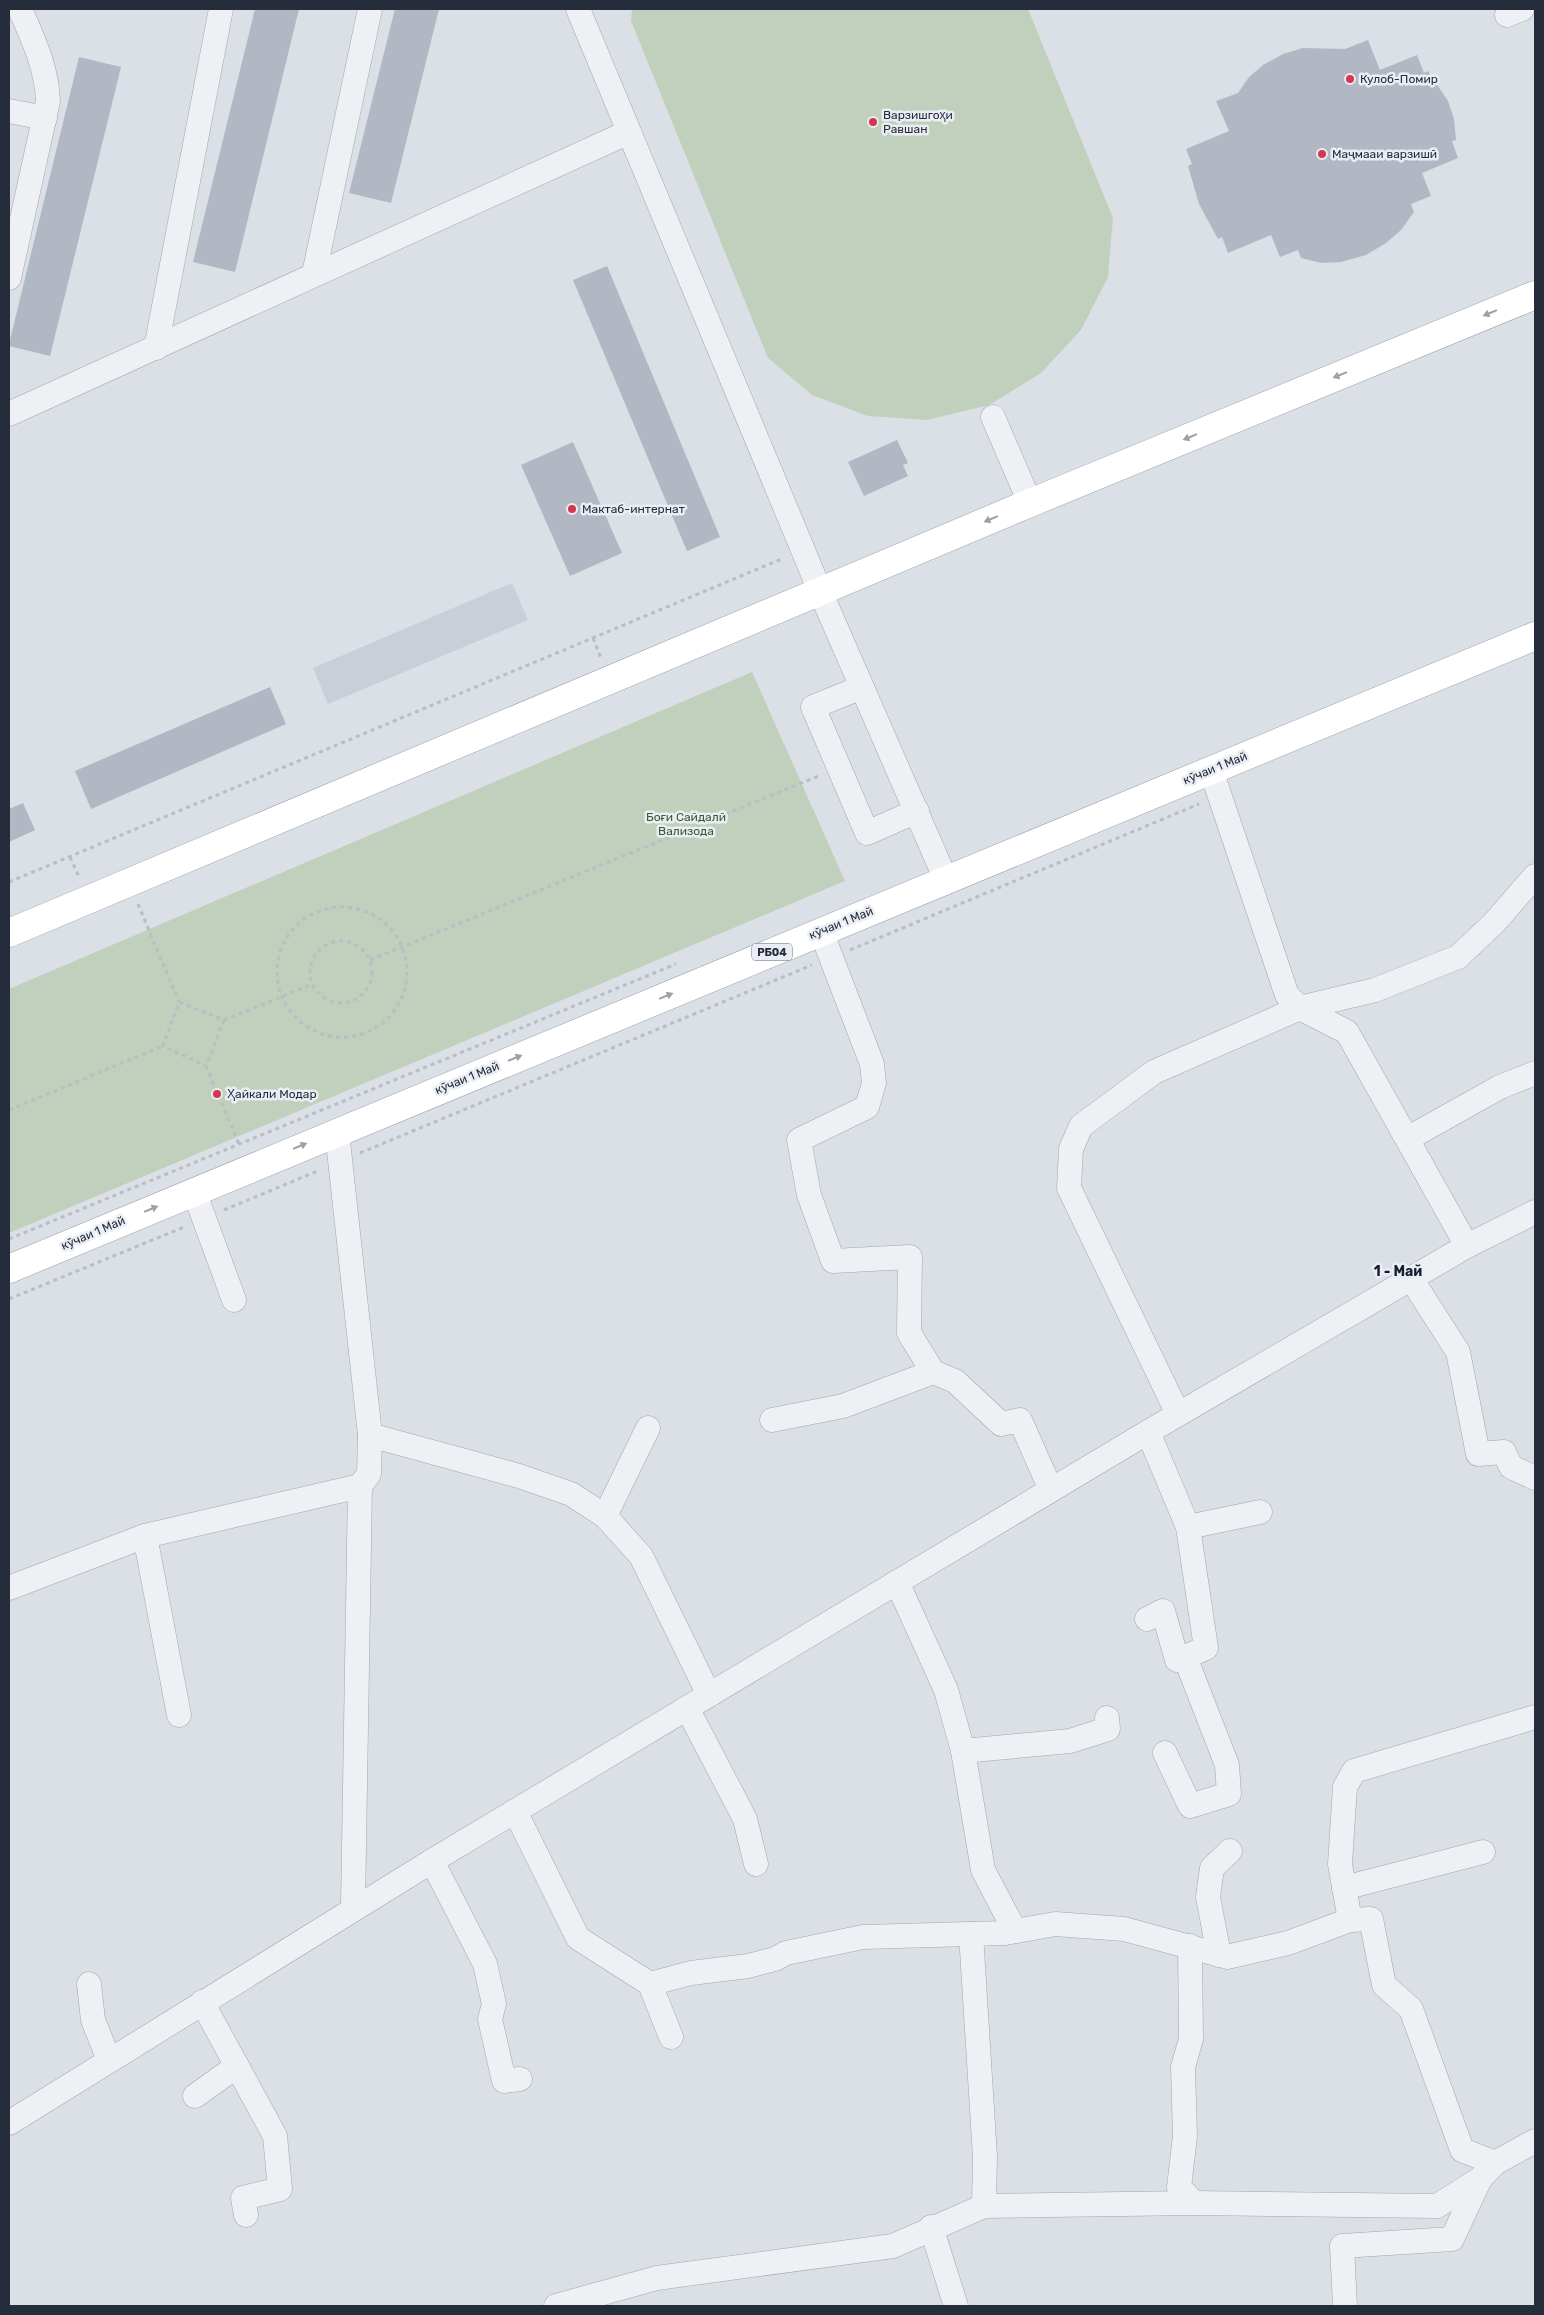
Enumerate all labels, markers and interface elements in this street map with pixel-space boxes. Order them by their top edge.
place label: Кулоб-Помир [1360,72,1438,86]
marker: Кулоб-Помир [1344,73,1356,85]
place label: Варзишгоҳи Равшан [883,108,953,136]
marker: Варзишгоҳи Равшан [867,116,879,128]
place label: Маҷмааи варзишӣ [1332,147,1437,161]
marker: Маҷмааи варзишӣ [1316,148,1328,160]
one-way arrow [1483,310,1497,318]
one-way arrow [1333,372,1347,380]
one-way arrow [1183,434,1197,442]
place label: Мактаб-интернат [582,502,685,516]
marker: Мактаб-интернат [566,503,578,515]
one-way arrow [984,516,998,524]
street label: кӯчаи 1 Май [1181,749,1249,787]
park label: Боғи Сайдалӣ Вализода [646,810,726,838]
street label: кӯчаи 1 Май [807,904,875,942]
road number: РБ04 [752,944,792,960]
one-way arrow [658,991,673,999]
one-way arrow [508,1054,523,1062]
street label: кӯчаи 1 Май [433,1059,501,1097]
place label: Ҳайкали Модар [227,1087,317,1101]
marker: Ҳайкали Модар [211,1088,223,1100]
one-way arrow [293,1142,308,1150]
one-way arrow [144,1205,158,1213]
street label: кӯчаи 1 Май [59,1213,127,1253]
district label: 1 - Май [1374,1263,1422,1280]

